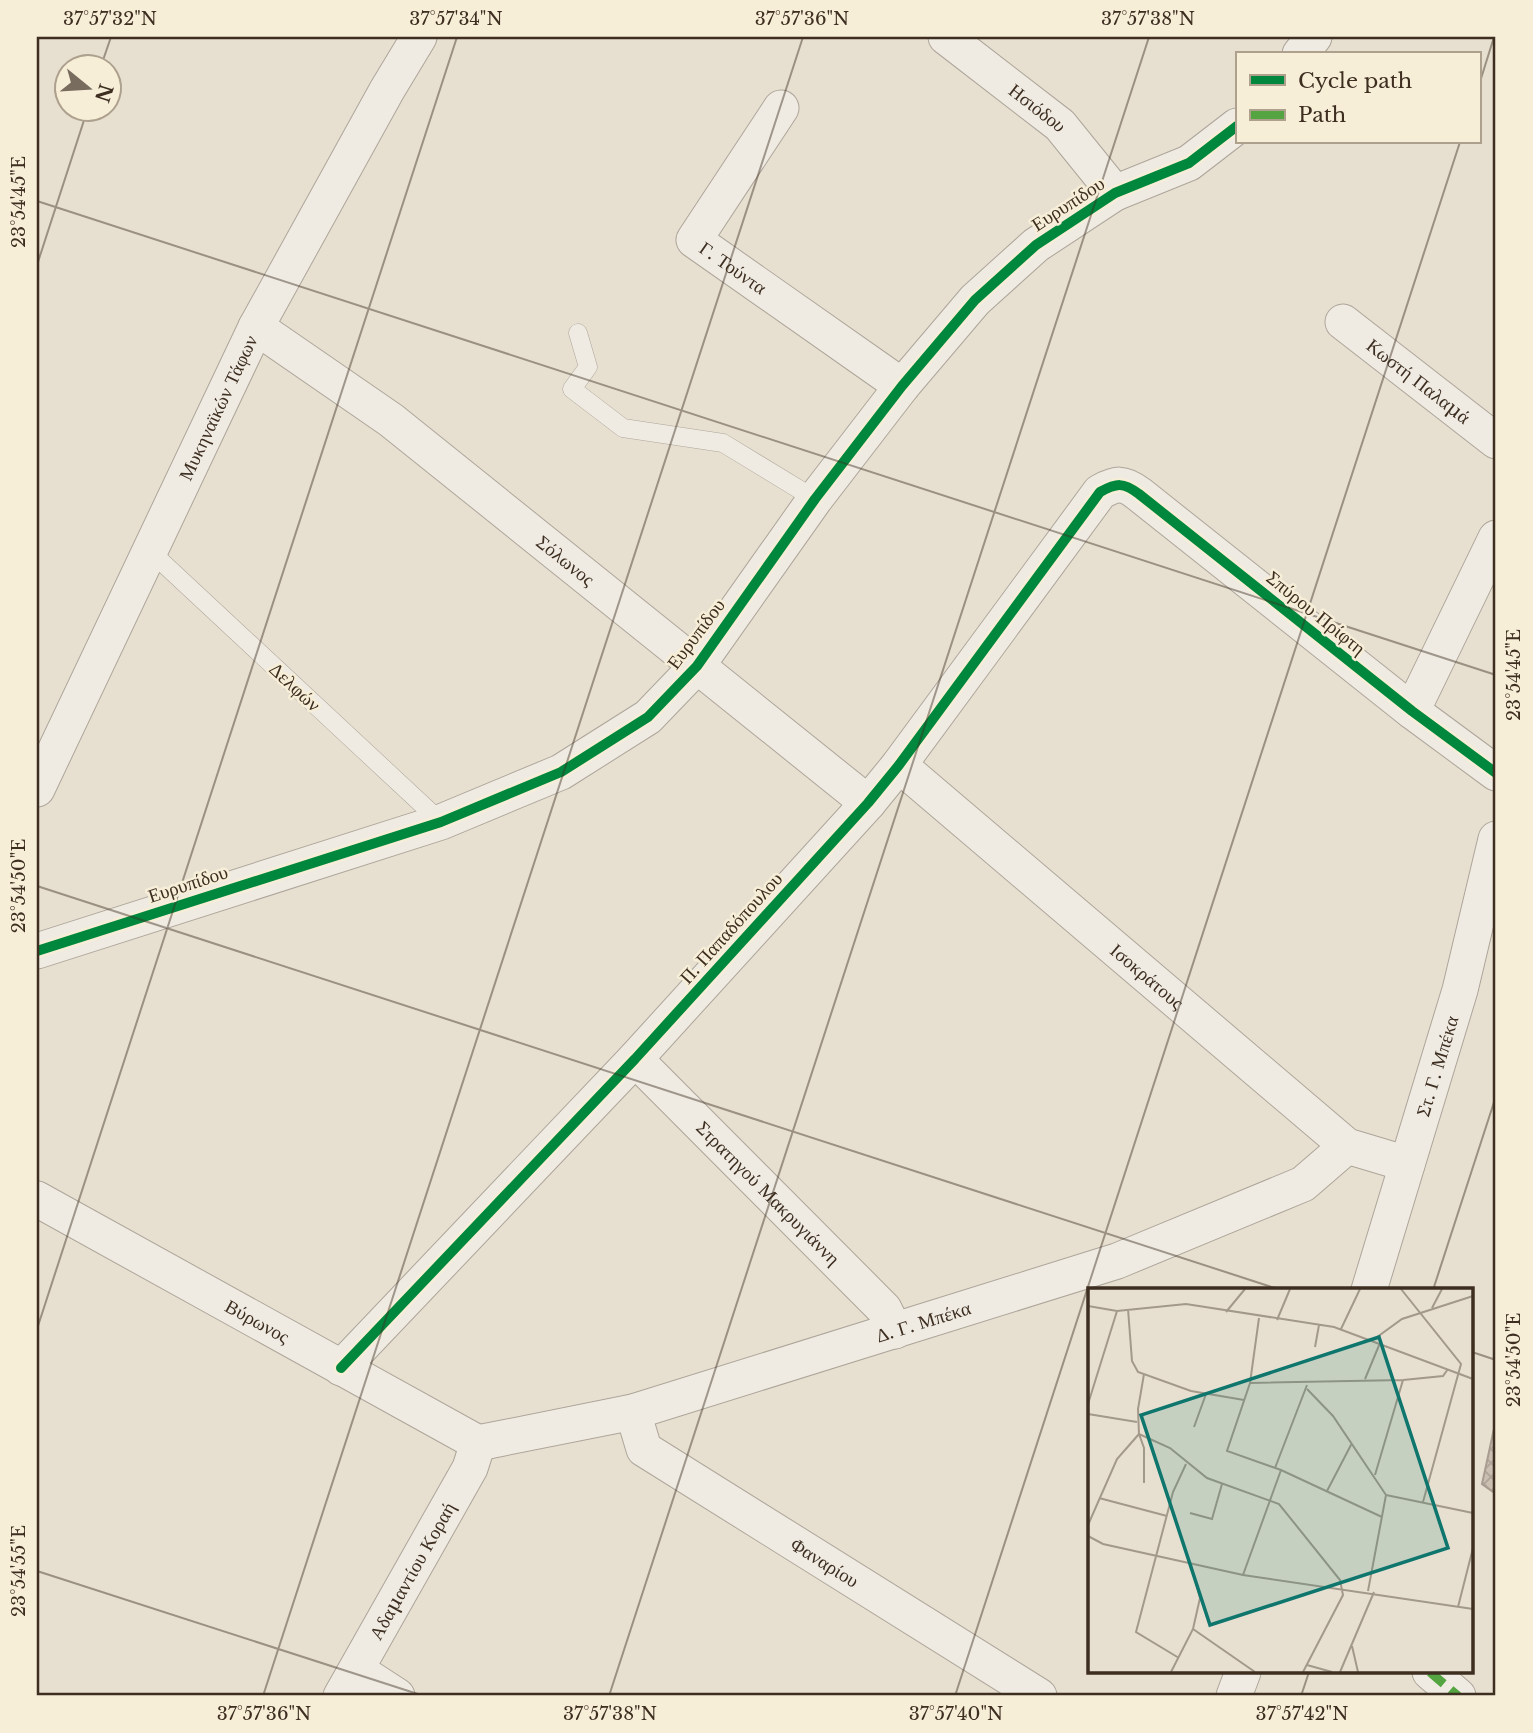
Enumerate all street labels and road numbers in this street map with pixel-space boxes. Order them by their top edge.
street label: Ησιόδου [1004,78,1072,136]
street label: Ευρυπίδου [1027,172,1109,236]
street label: Γ. Τούντα [695,236,771,299]
street label: Μυκηναϊκών Τάφων [174,331,262,484]
street label: Κωστή Παλαμά [1362,333,1475,429]
street label: Σόλωνος [532,530,600,591]
street label: Σπύρου Πρίφτη [1262,566,1370,660]
street label: Ευρυπίδου [662,594,730,674]
street label: Δελφών [265,658,326,717]
street label: Ευρυπίδου [145,860,231,908]
street label: Π. Παπαδόπουλου [675,867,787,989]
street label: Ισοκράτους [1106,939,1189,1014]
street label: Στ. Γ. Μπέκα [1411,1013,1463,1119]
street label: Στρατηγού Μακρυγιάννη [692,1116,845,1270]
street label: Βύρωνος [221,1294,294,1348]
street label: Δ. Γ. Μπέκα [873,1296,973,1347]
street label: Αδαμαντίου Κοραή [364,1498,460,1644]
street label: Φαναρίου [787,1532,863,1592]

